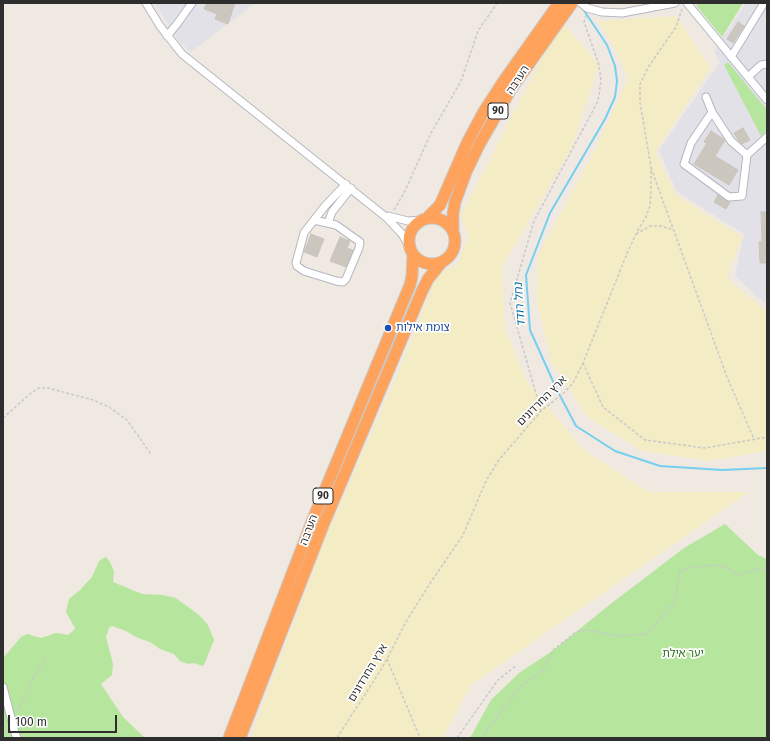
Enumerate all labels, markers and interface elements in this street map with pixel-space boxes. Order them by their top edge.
street label: הערבה [504,63,532,97]
road number: 90 [488,103,508,119]
water label: נחל רודד [511,282,529,328]
place label: צומת אילות [396,321,450,335]
marker: צומת אילות [383,323,393,333]
street label: ארץ החרדונים [514,373,570,429]
road number: 90 [313,488,333,504]
street label: הערבה [297,513,321,547]
street label: ארץ החרדונים [346,642,390,704]
park label: יער אילת [662,647,704,661]
scale bar [10,707,119,733]
text: 100 m [15,715,47,729]

